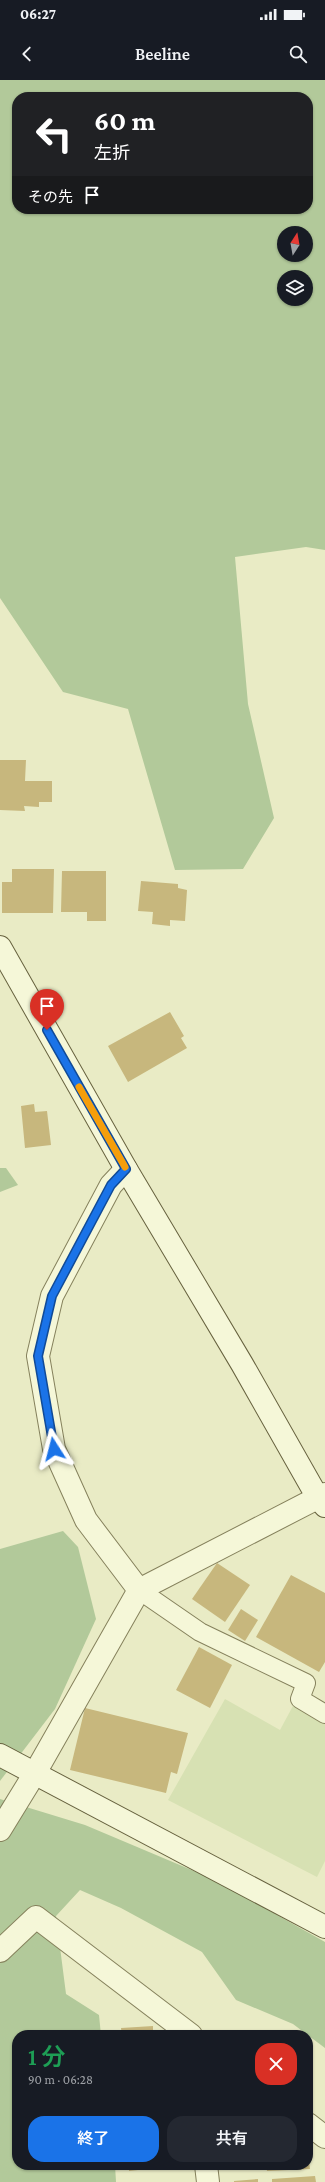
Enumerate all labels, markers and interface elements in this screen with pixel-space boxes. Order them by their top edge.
text: 06:27 [20,6,56,22]
icon: back [16,43,38,65]
icon: search [287,43,309,65]
text: Beeline [135,44,190,64]
text: 60 m [94,105,155,136]
icon: left [28,108,80,160]
text: 左折 [94,143,130,163]
icon: arrive [81,184,103,206]
text: その先 [28,189,73,205]
north arrow [277,226,313,262]
map controls [277,226,313,306]
button: layers [277,270,313,306]
pin [30,989,64,1030]
icon: arrive [36,995,58,1017]
position arrow [33,1428,75,1470]
text: 1 分 [28,2043,65,2070]
button: close [255,2043,297,2085]
text: 90 m · 06:28 [28,2072,93,2087]
button: 終了 [28,2116,159,2162]
button: 共有 [167,2116,297,2162]

